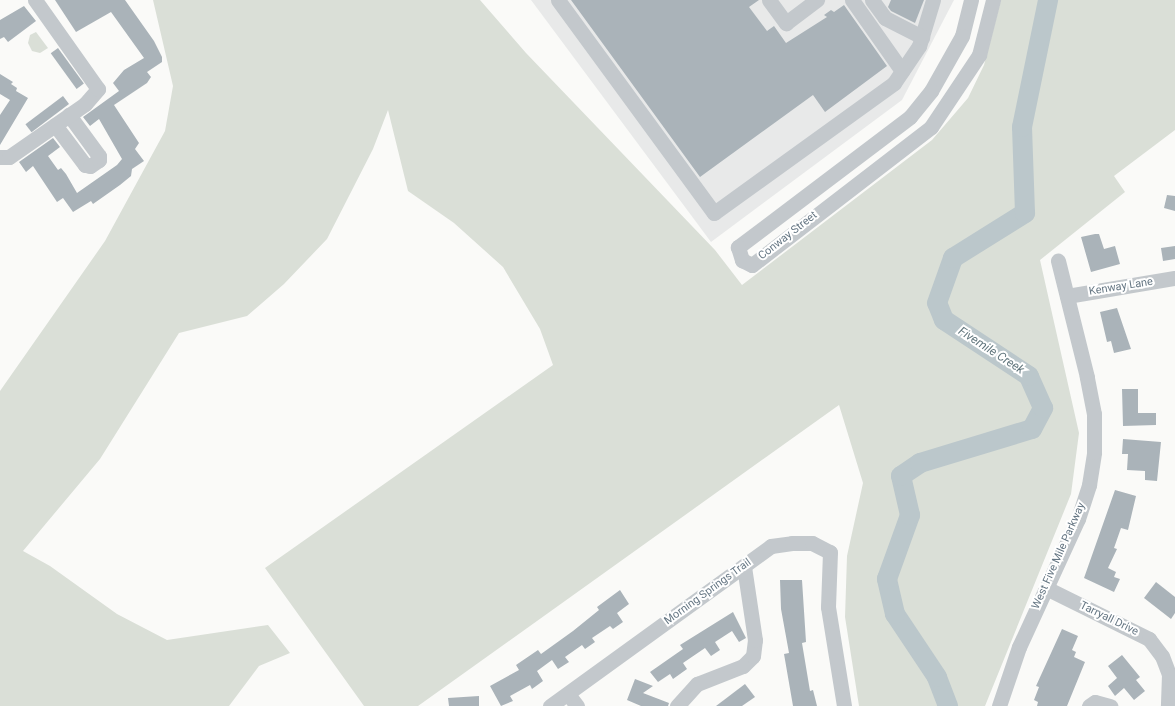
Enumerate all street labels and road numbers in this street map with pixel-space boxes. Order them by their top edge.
street label: Conway Street [756,209,820,263]
street label: Kenway Lane [1088,275,1154,299]
street label: West Five Mile Parkway [1030,501,1088,611]
street label: Morning Springs Trail [662,556,754,628]
street label: Tarryall Drive [1078,599,1140,639]

